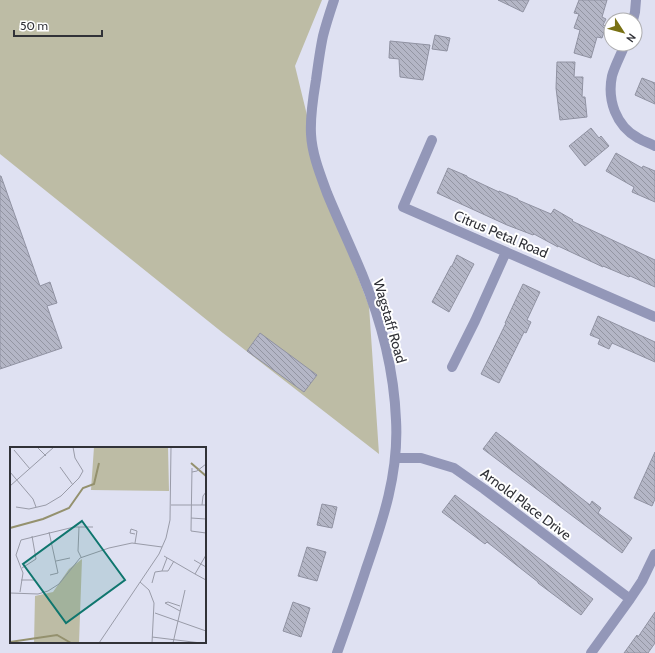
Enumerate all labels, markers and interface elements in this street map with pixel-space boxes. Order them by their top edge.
scale bar [14,12,102,38]
north arrow [603,12,643,52]
text: 50 m [20,18,48,33]
text: N [623,31,639,45]
street label: Citrus Petal Road [451,206,551,262]
street label: Wagstaff Road [369,277,411,365]
inset map [10,447,206,643]
street label: Arnold Place Drive [477,464,575,544]

